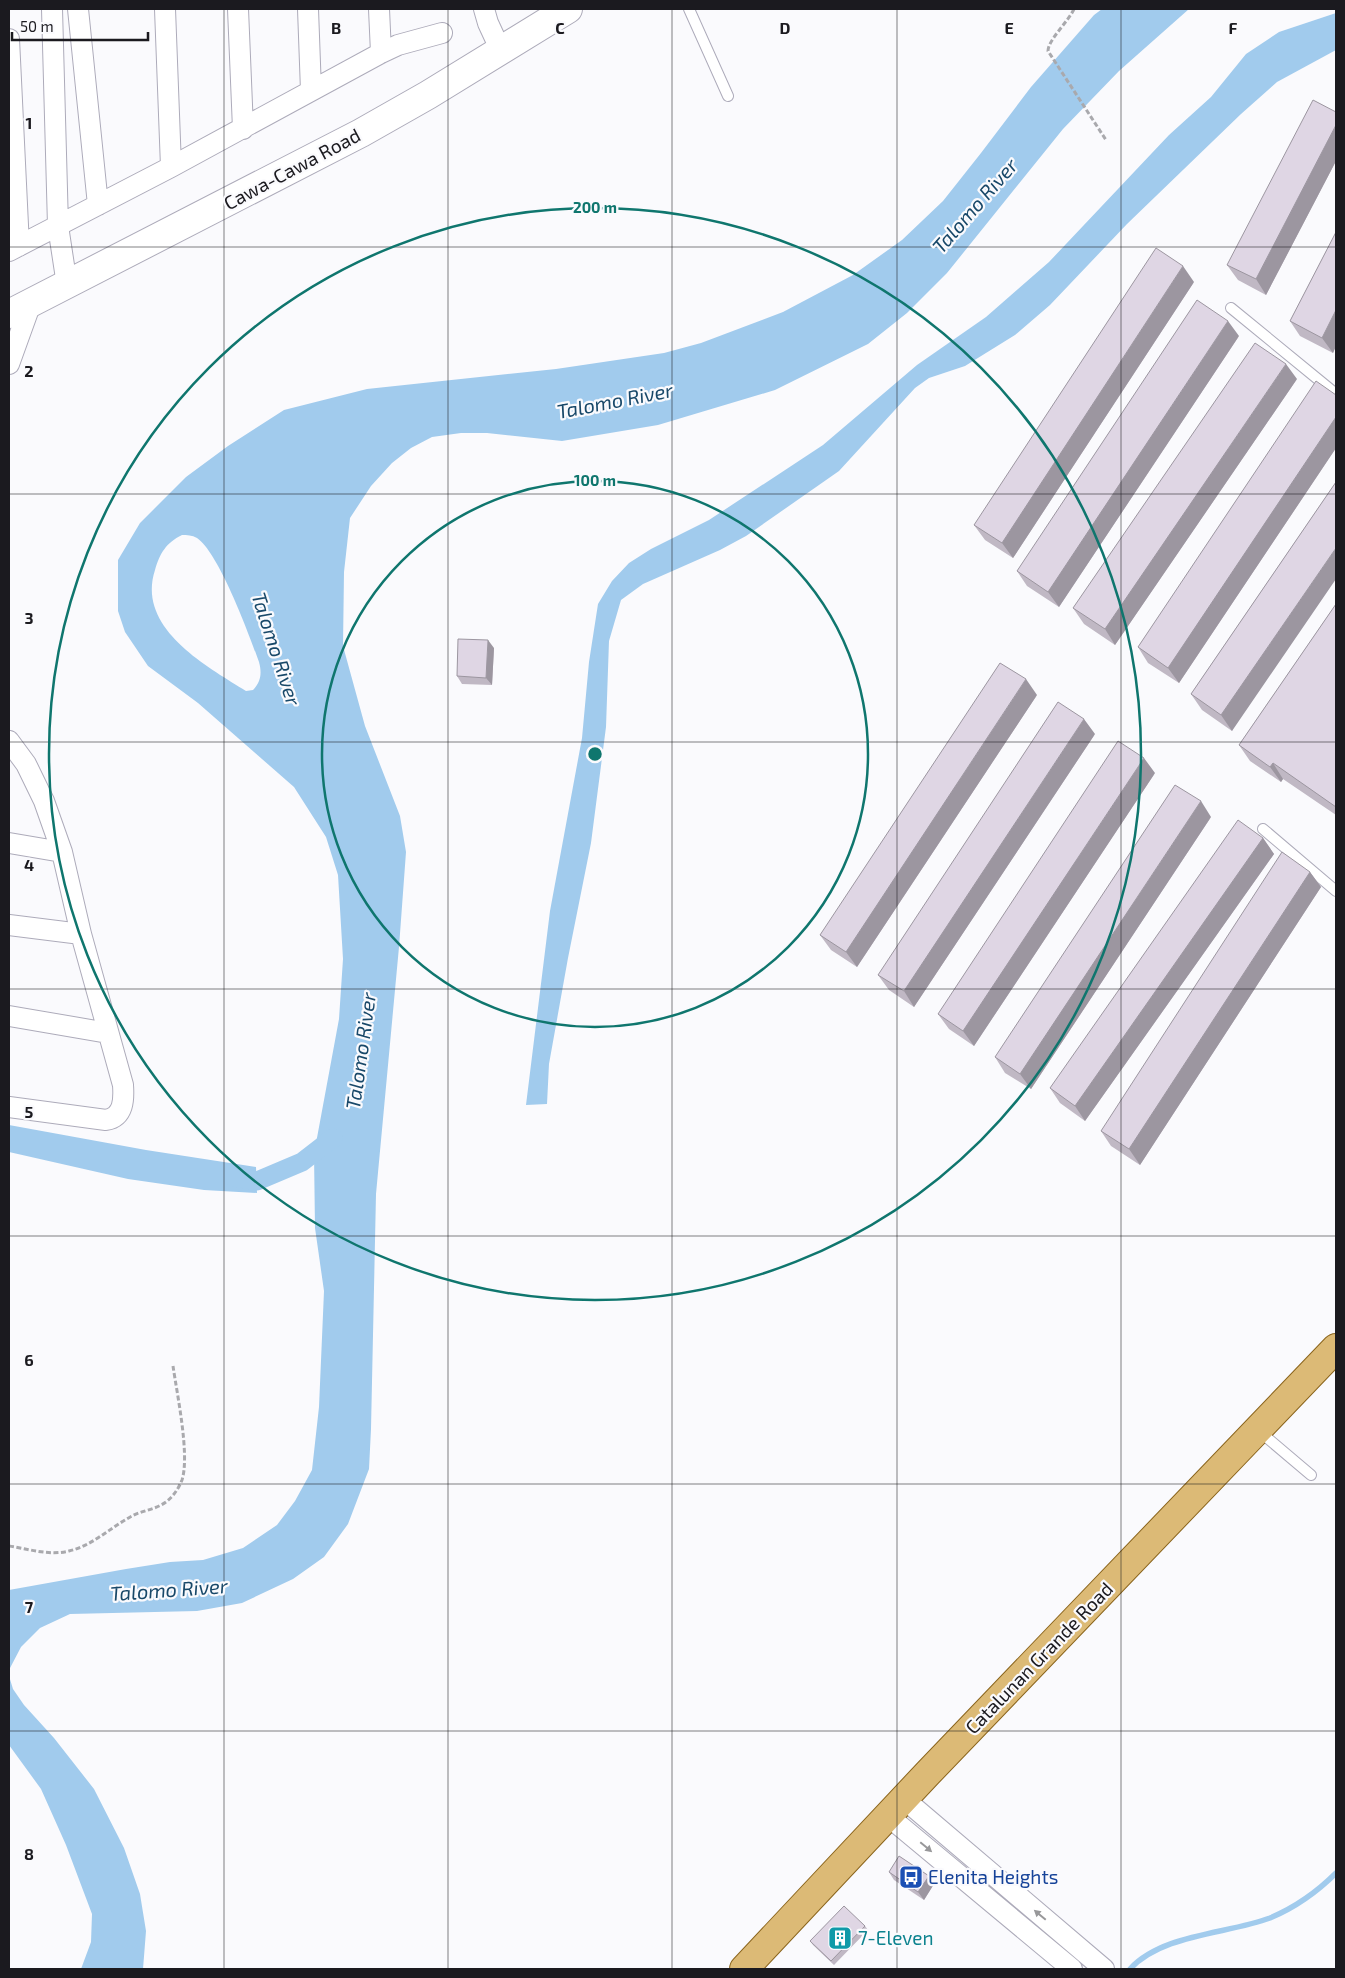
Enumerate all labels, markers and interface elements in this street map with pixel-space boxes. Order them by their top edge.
scale bar [12,10,149,42]
text: 50 m [20,17,54,35]
text: B [331,18,341,37]
text: C [555,18,565,37]
text: D [780,18,791,37]
text: E [1004,18,1014,37]
text: F [1229,18,1238,37]
text: 1 [26,113,32,132]
street label: Cawa-Cawa Road [220,123,364,214]
water label: Talomo River [927,152,1023,258]
text: 200 m [573,198,617,216]
text: 2 [24,361,34,380]
water label: Talomo River [555,377,676,423]
text: 100 m [574,471,616,489]
water label: Talomo River [247,589,307,709]
text: 3 [24,608,34,627]
centre of rings [586,745,604,763]
text: 4 [24,855,34,874]
water label: Talomo River [340,990,380,1111]
text: 5 [25,1102,34,1121]
text: 6 [24,1350,34,1369]
water label: Talomo River [109,1573,230,1605]
street label: Catalunan Grande Road [960,1577,1117,1738]
text: 7 [25,1597,34,1616]
one-way arrow [919,1842,932,1853]
text: 8 [24,1844,34,1863]
bus stop icon: Elenita Heights [898,1864,924,1890]
place label: Elenita Heights [928,1865,1058,1888]
one-way arrow [1035,1909,1047,1921]
building icon: 7-Eleven [827,1925,853,1951]
place label: 7-Eleven [858,1926,934,1949]

